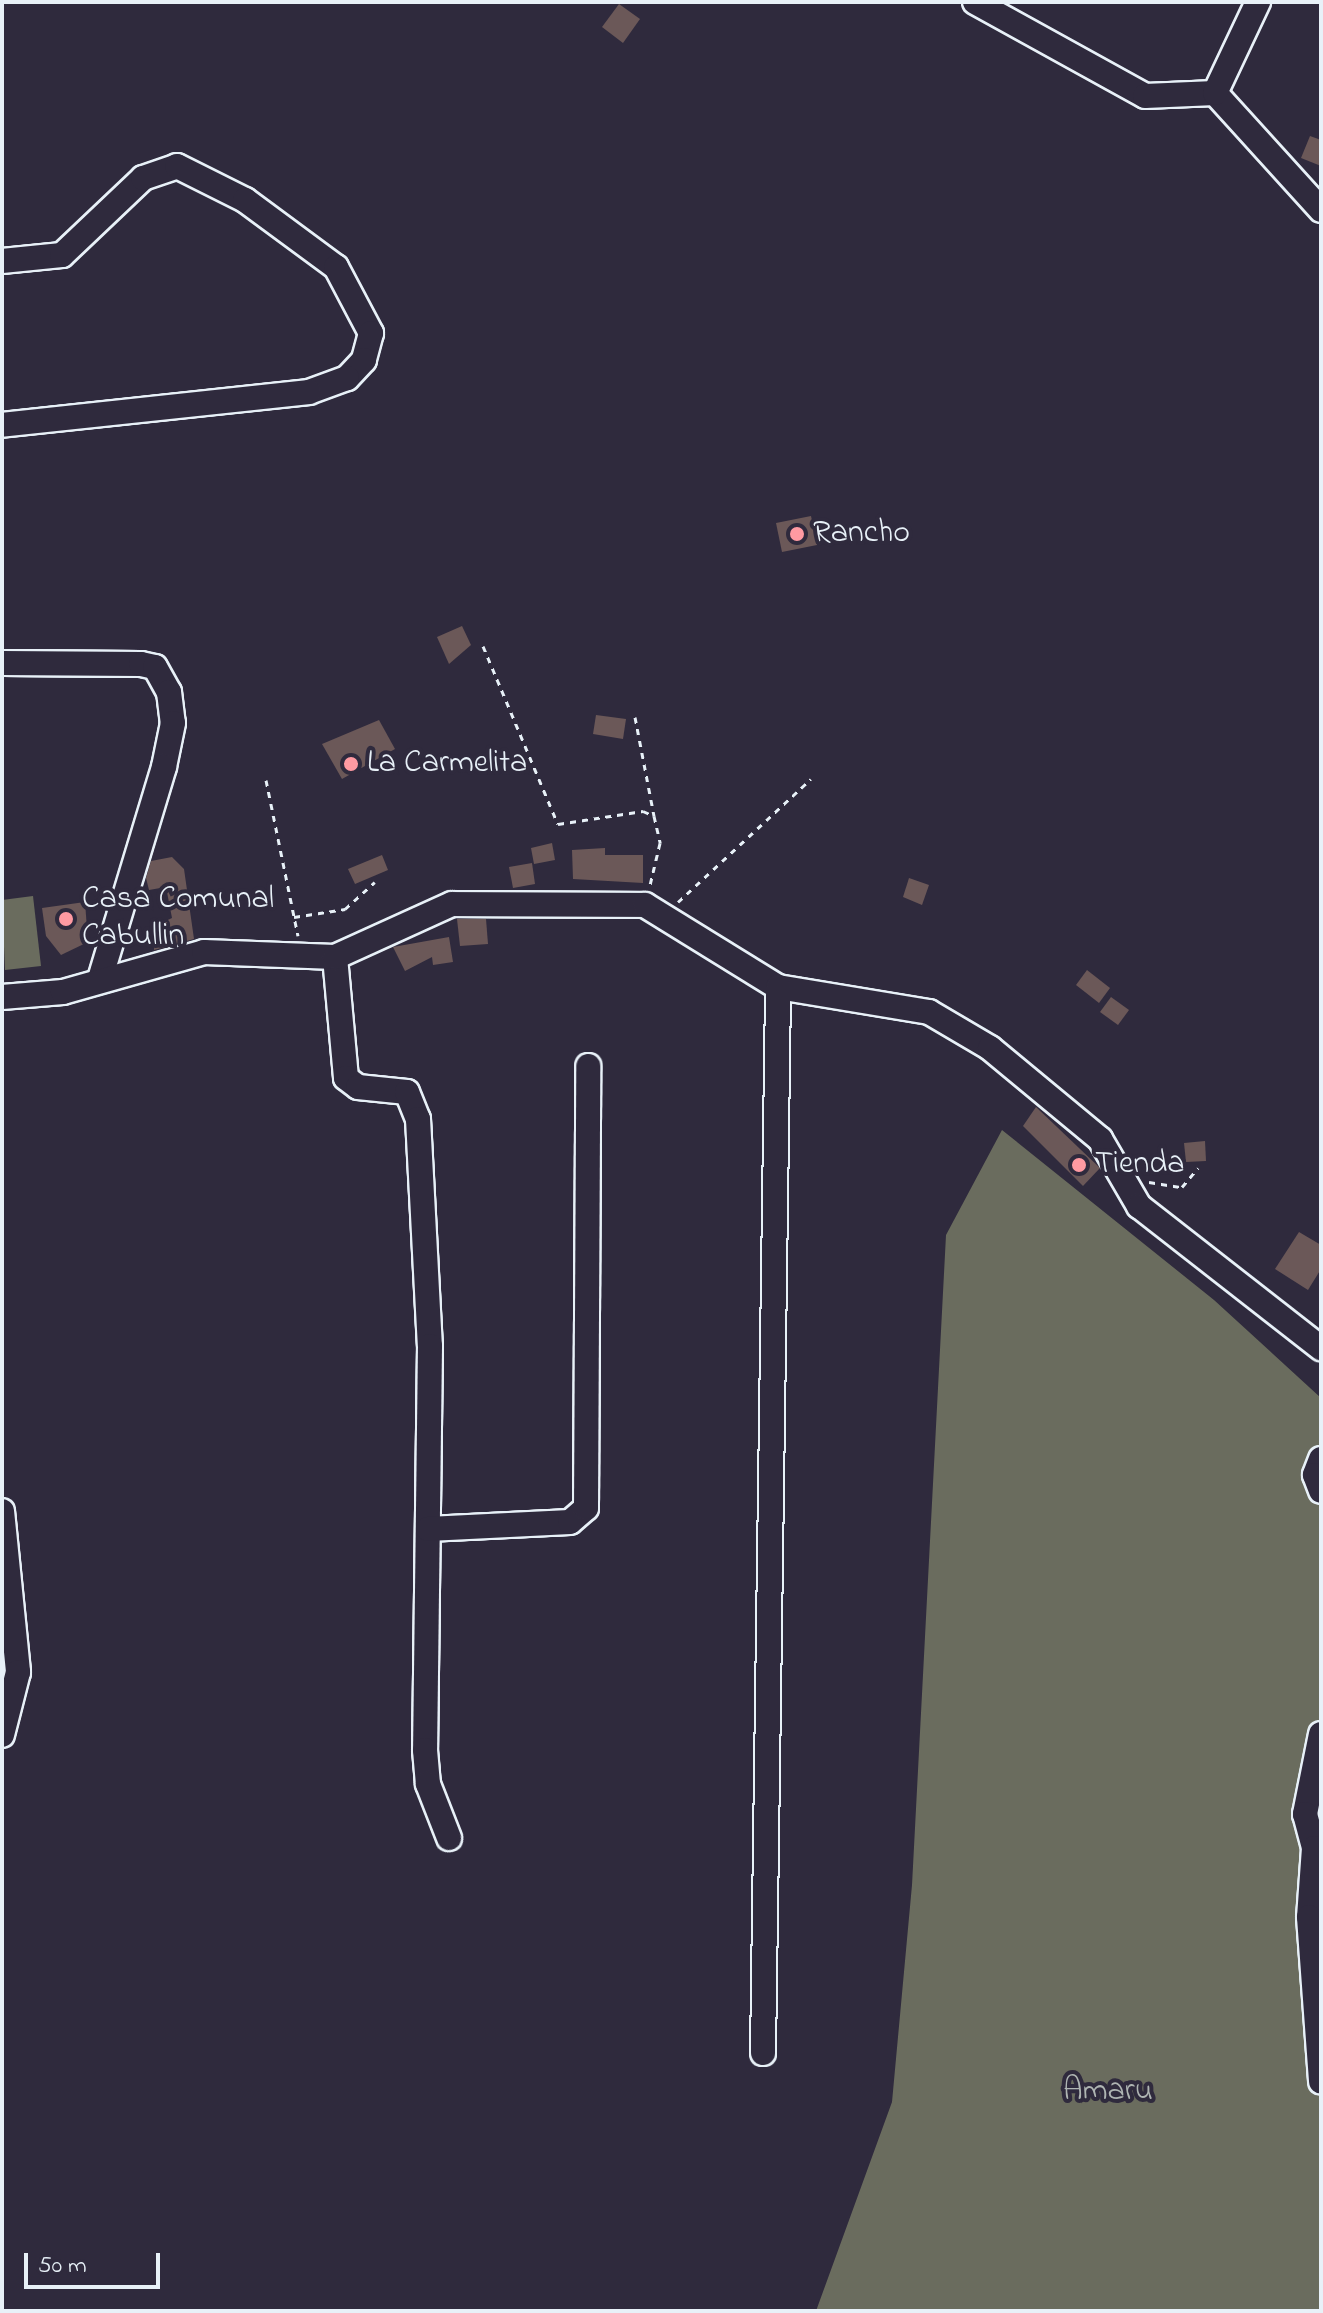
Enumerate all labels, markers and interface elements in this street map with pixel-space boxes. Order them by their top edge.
place label: Rancho [813,515,910,553]
marker: Rancho [788,525,806,543]
place label: La Carmelita [367,745,527,783]
marker: La Carmelita [342,755,360,773]
place label: Casa Comunal Cabullin [82,882,274,957]
marker: Casa Comunal Cabullin [57,910,75,928]
place label: Tienda [1095,1146,1184,1184]
marker: Tienda [1070,1156,1088,1174]
park label: Amaru [1063,2073,1153,2111]
scale bar [28,2237,164,2287]
text: 50 m [38,2249,87,2284]

